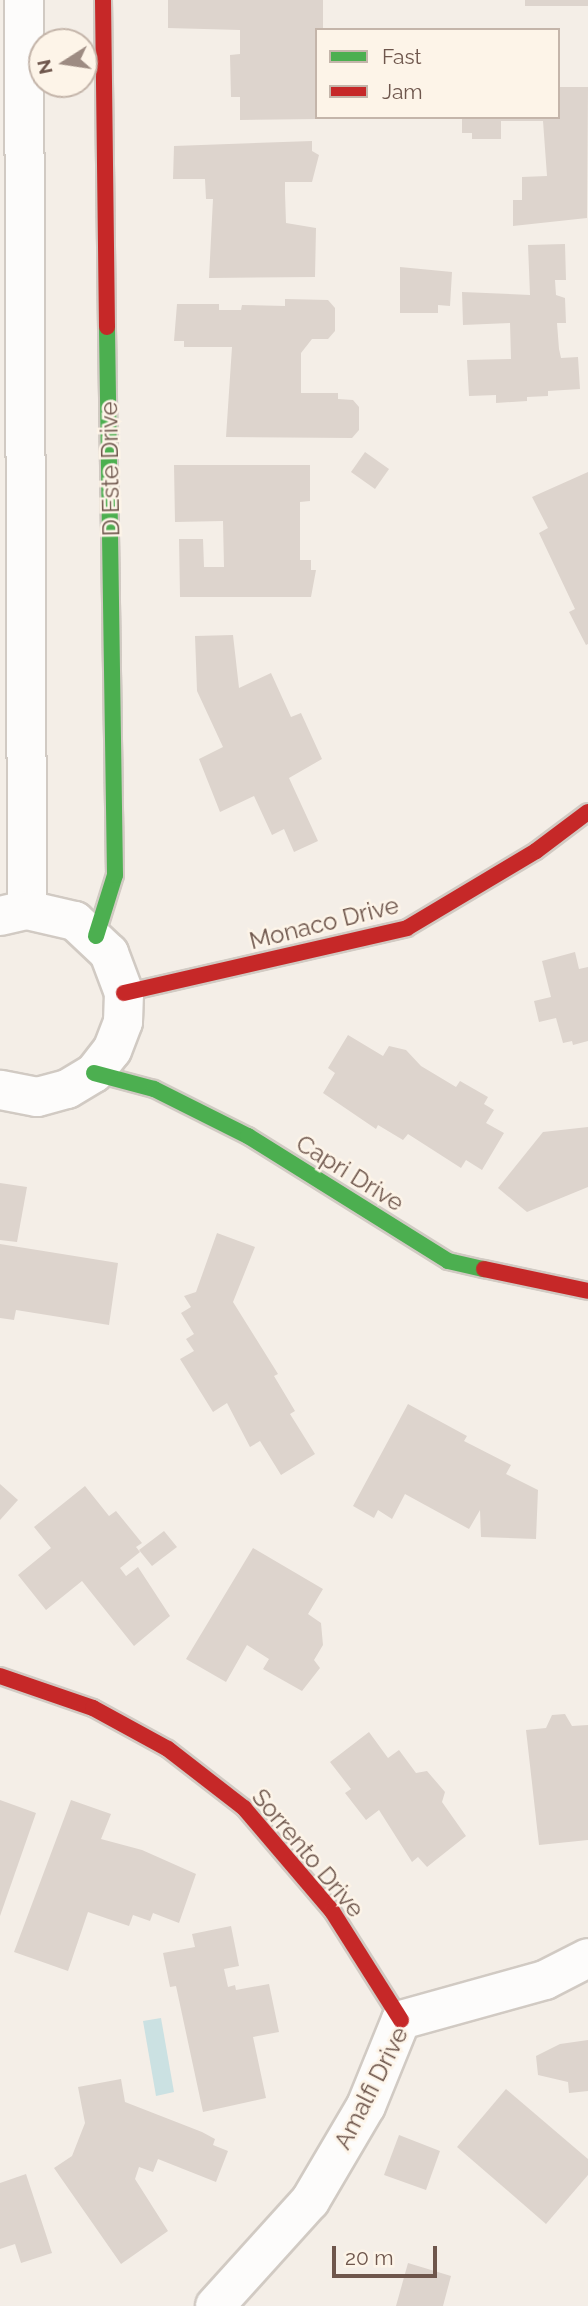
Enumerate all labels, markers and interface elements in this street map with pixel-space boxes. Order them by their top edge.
north arrow [28,28,98,98]
legend [315,28,560,119]
text: Fast [382,44,422,69]
text: N [32,58,57,76]
text: Jam [382,79,423,104]
street label: D Este Drive [94,401,126,537]
street label: Monaco Drive [246,891,402,955]
street label: Capri Drive [291,1129,409,1217]
street label: Sorrento Drive [246,1783,370,1923]
street label: Amalfi Drive [328,2022,414,2154]
scale bar [336,2232,441,2276]
text: 20 m [345,2245,393,2270]

